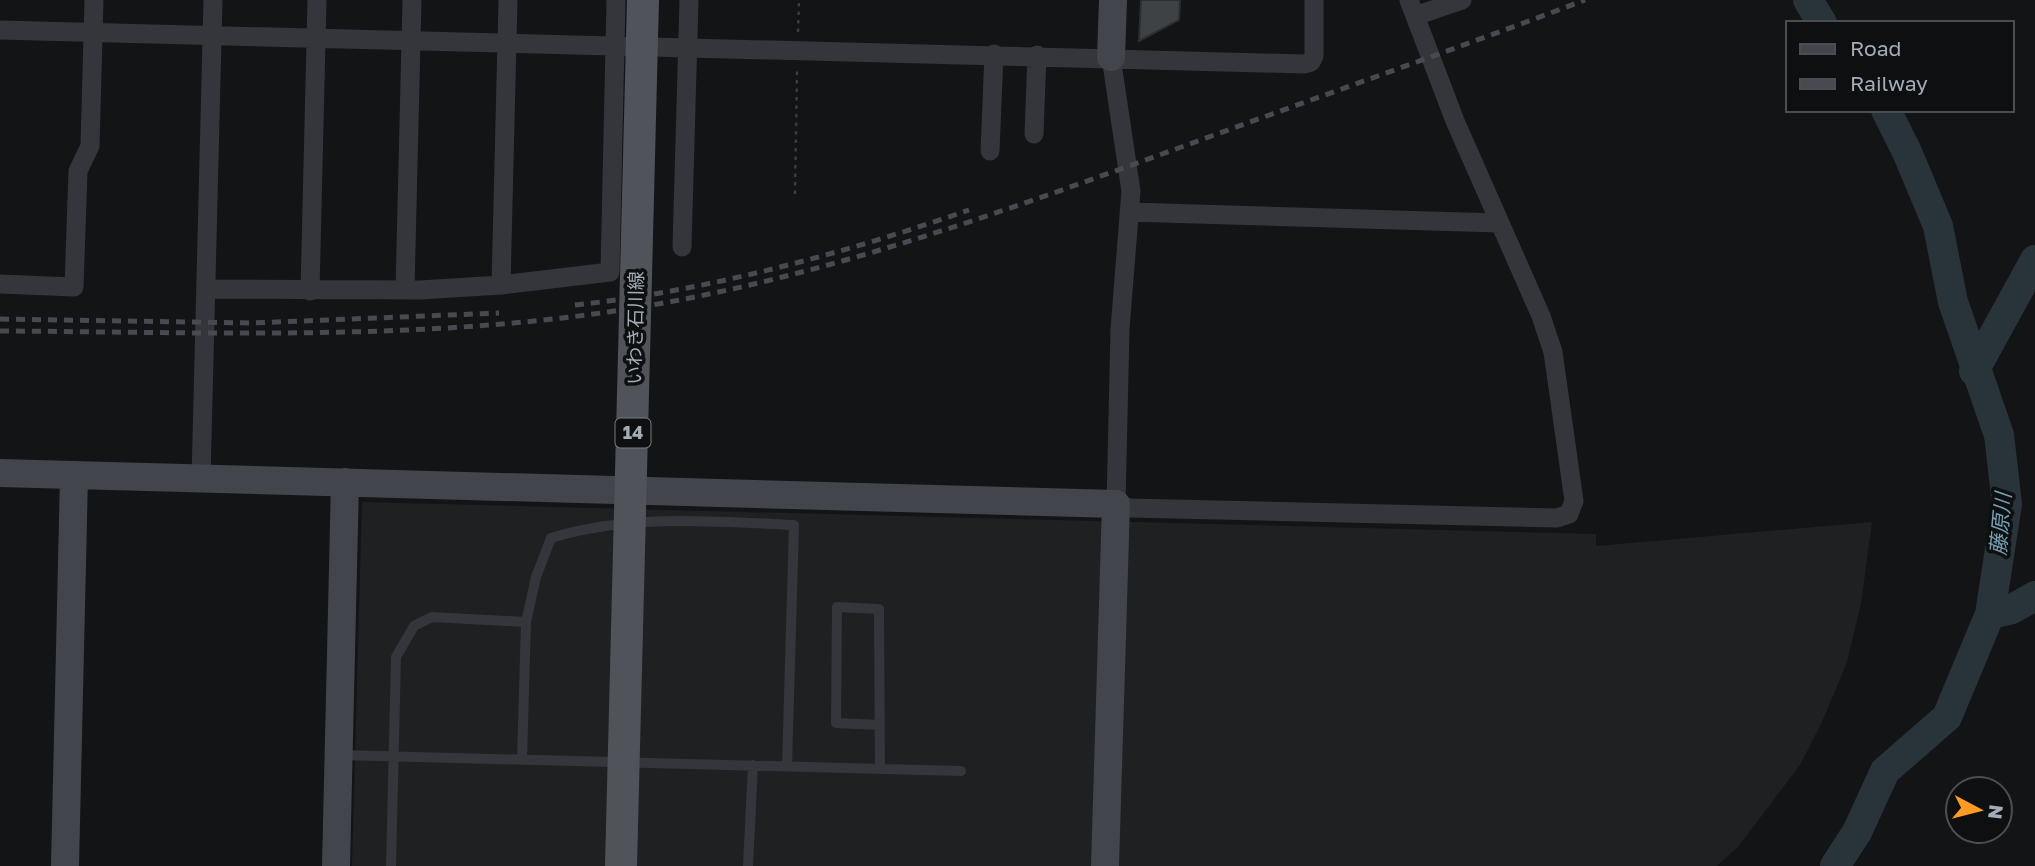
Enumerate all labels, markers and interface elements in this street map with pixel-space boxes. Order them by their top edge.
legend [1786,21,2014,112]
text: Road [1850,35,1901,61]
text: Railway [1850,70,1928,96]
street label: いわき石川線 [622,271,647,385]
road number: 14 [616,418,650,447]
water label: 藤原川 [1984,489,2016,556]
north arrow [1944,775,2014,845]
text: N [1984,804,2009,821]

